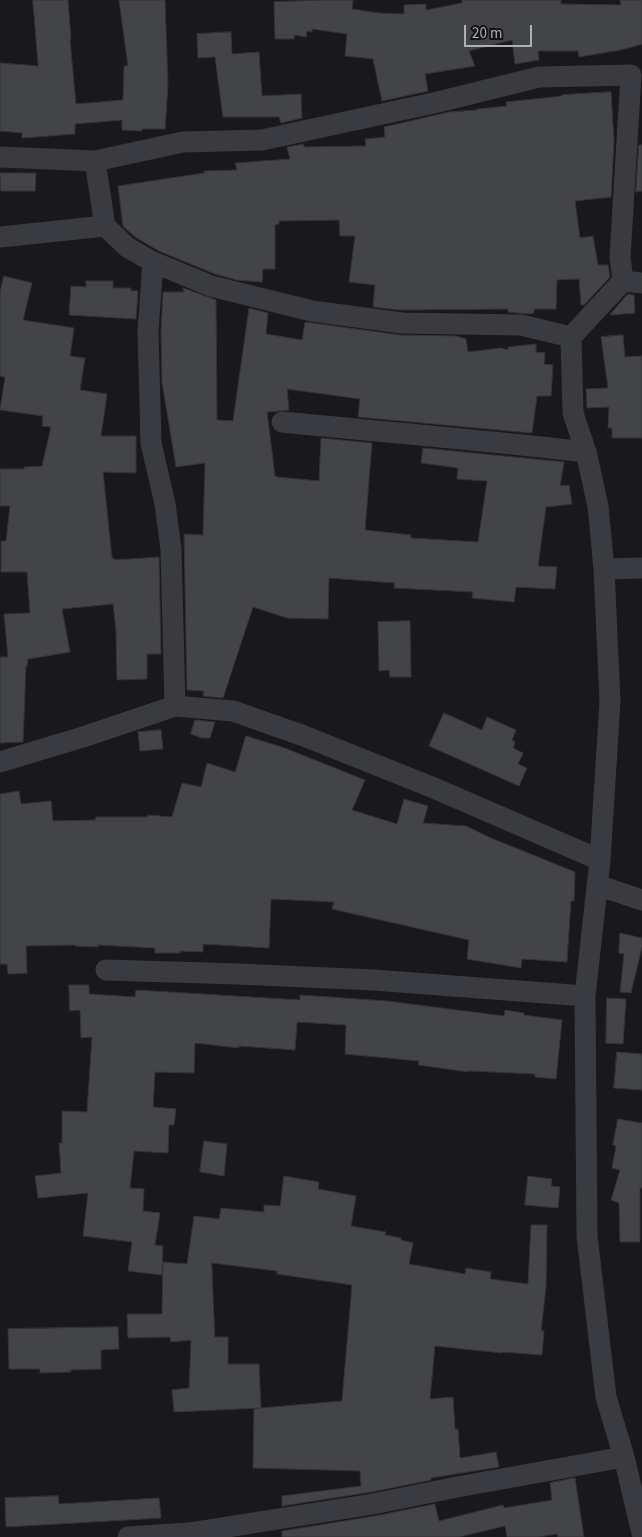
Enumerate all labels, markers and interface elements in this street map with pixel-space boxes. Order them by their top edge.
scale bar [467,15,534,47]
text: 20 m [472,23,502,44]

